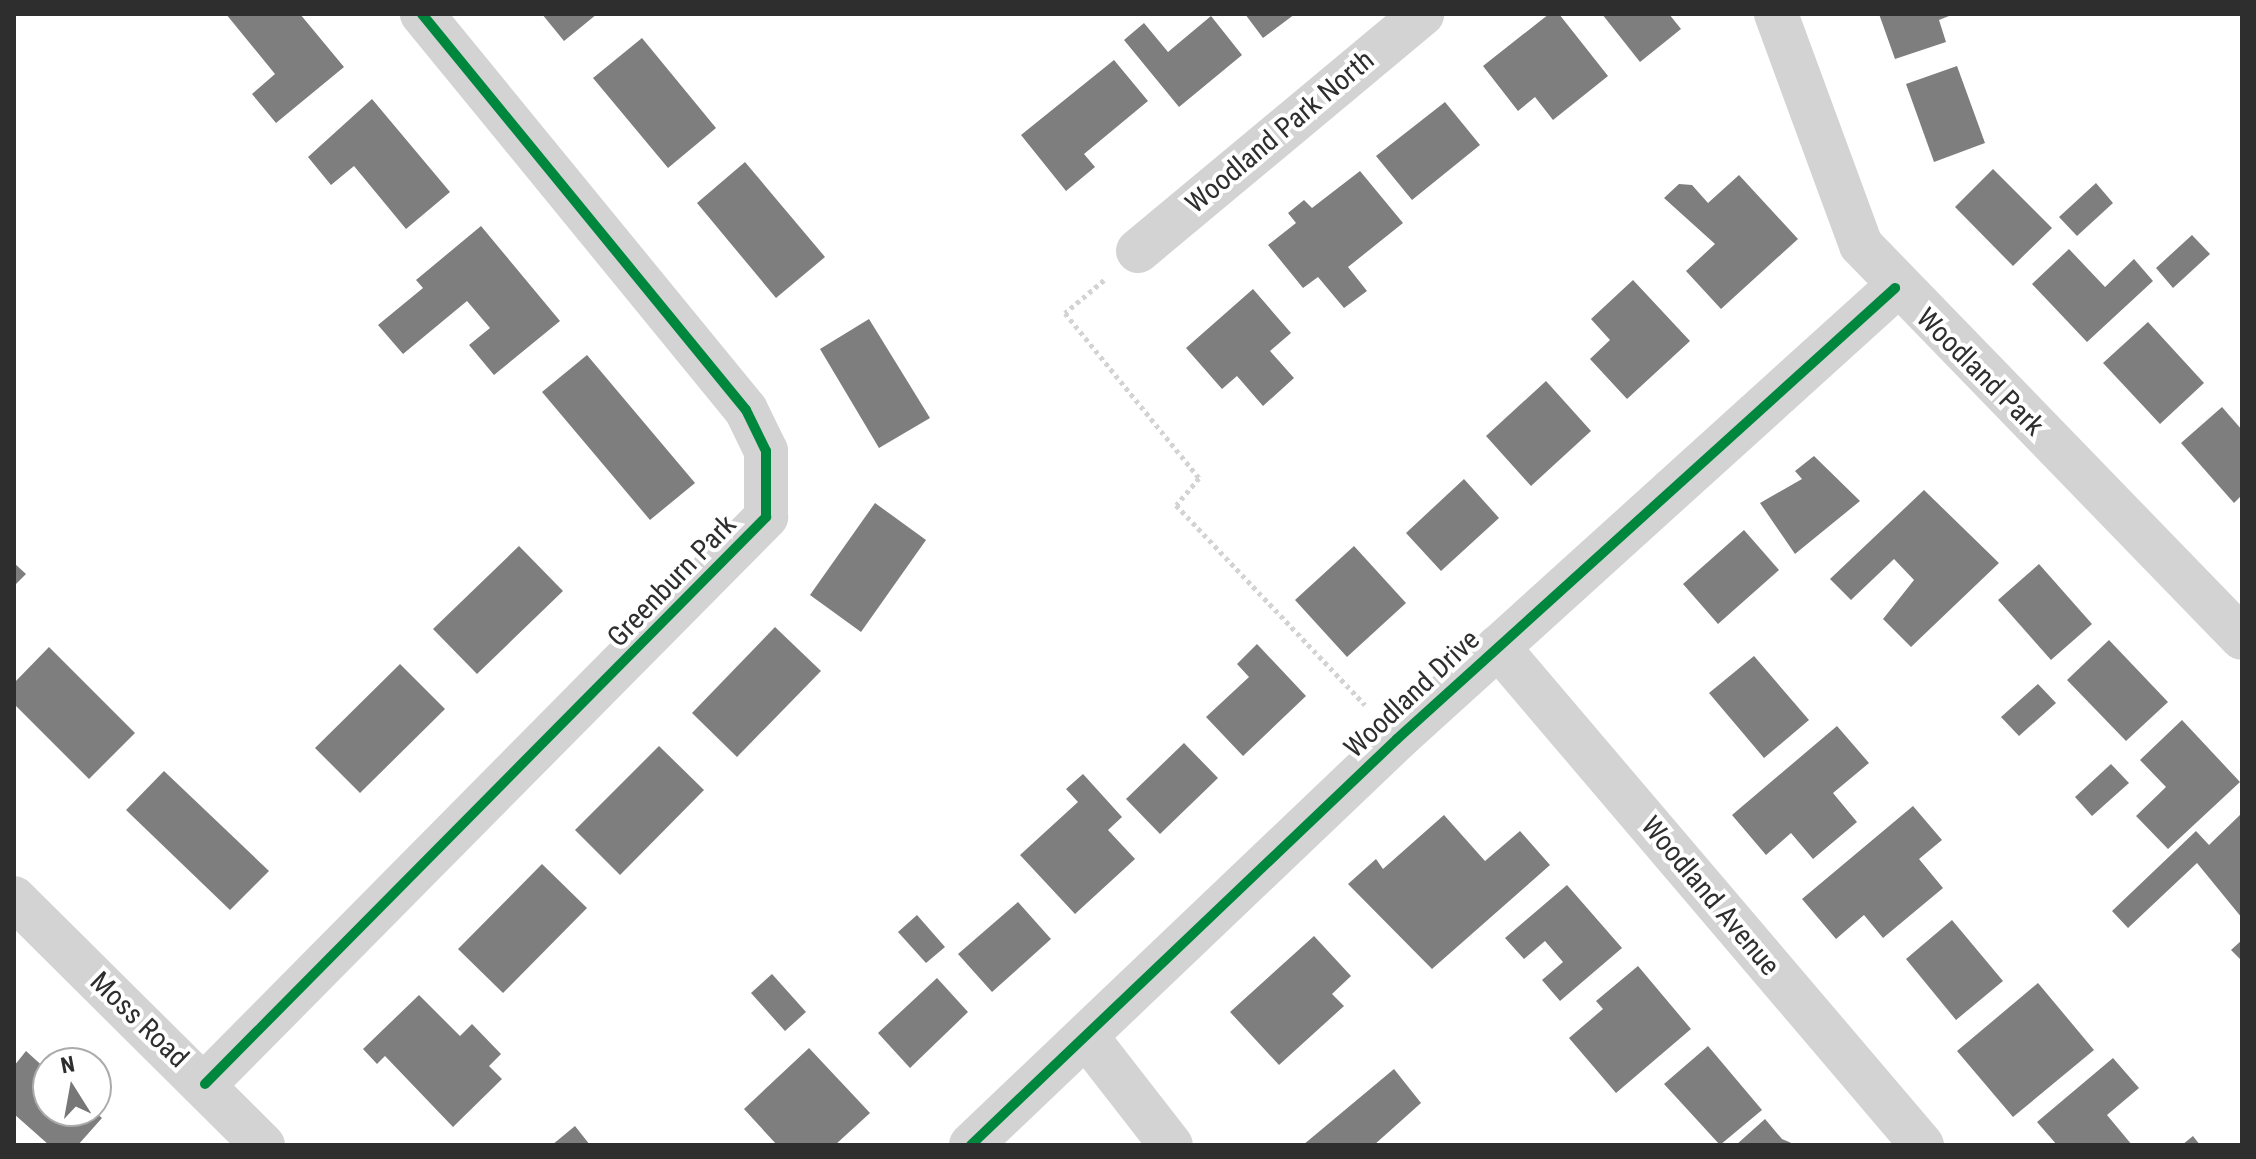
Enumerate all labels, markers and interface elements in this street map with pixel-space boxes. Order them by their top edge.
street label: Woodland Park North [1179,43,1381,221]
street label: Woodland Park [1909,301,2051,443]
street label: Greenburn Park [601,508,743,654]
street label: Woodland Drive [1337,623,1487,765]
street label: Woodland Avenue [1634,810,1786,982]
street label: Moss Road [83,965,195,1075]
north arrow [32,1047,112,1127]
text: N [59,1051,77,1078]

